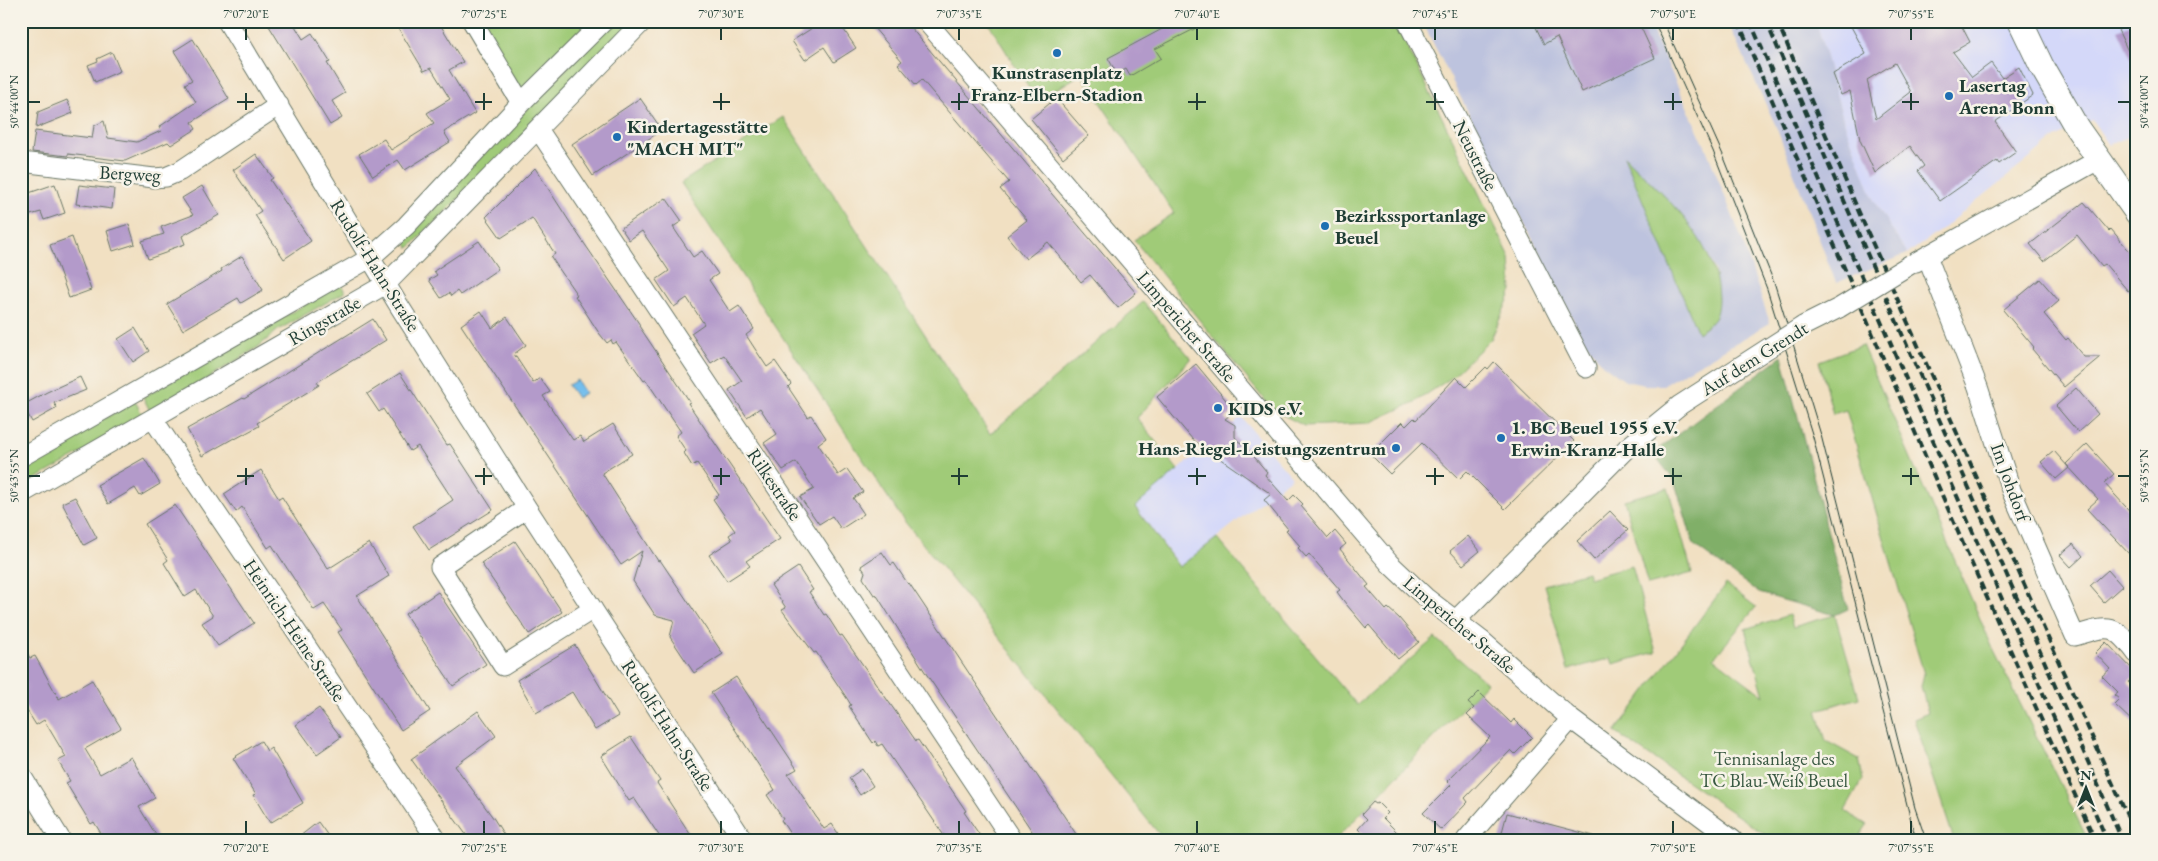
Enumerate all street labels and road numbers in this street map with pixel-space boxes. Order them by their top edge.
street label: Neustraße [1447,116,1504,195]
street label: Bergweg [99,159,162,188]
street label: Rudolf-Hahn-Straße [325,194,426,336]
street label: Limpericher Straße [1131,265,1242,387]
street label: Ringstraße [284,290,365,351]
street label: Auf dem Grendt [1695,316,1813,402]
street label: Im Johdorf [1985,439,2037,527]
street label: Rilkestraße [741,443,808,525]
street label: Heinrich-Heine-Straße [238,554,352,707]
street label: Limpericher Straße [1398,570,1521,679]
street label: Rudolf-Hahn-Straße [616,655,719,796]

